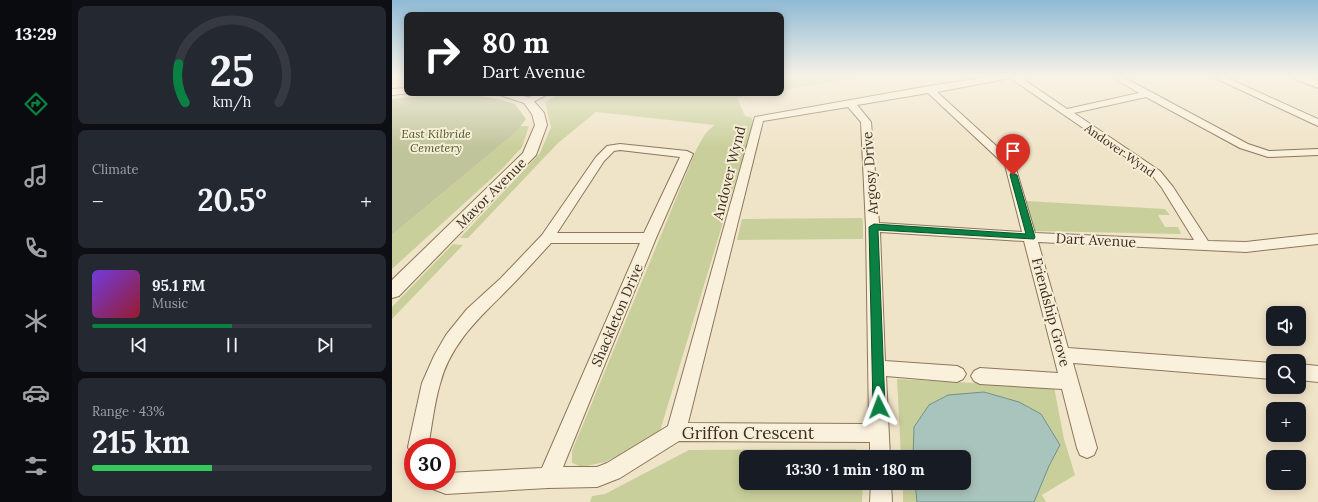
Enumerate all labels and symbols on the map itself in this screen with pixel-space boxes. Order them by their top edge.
street label: Andover Wynd [1081,120,1158,180]
street label: Andover Wynd [708,124,749,223]
park label: East Kilbride Cemetery [401,126,471,155]
street label: Argosy Drive [858,130,882,216]
pin [996,134,1030,175]
street label: Mavor Avenue [452,154,530,232]
street label: Dart Avenue [1055,229,1137,251]
street label: Friendship Grove [1028,256,1074,369]
street label: Shackleton Drive [587,260,647,369]
position arrow [858,386,900,428]
street label: Griffon Crescent [682,422,815,444]
speed limit sign: 30 [404,438,456,490]

